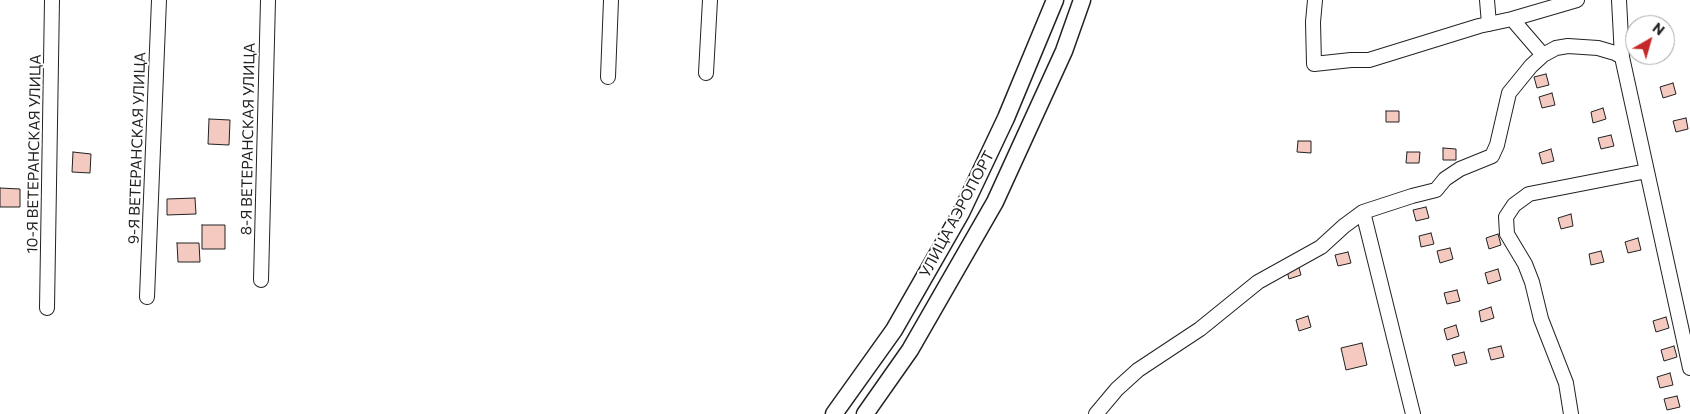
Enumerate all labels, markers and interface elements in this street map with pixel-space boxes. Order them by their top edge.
north arrow [1625,15,1675,65]
text: N [1650,19,1668,39]
street label: 8-Я ВЕТЕРАНСКАЯ УЛИЦА [237,43,259,235]
street label: 9-Я ВЕТЕРАНСКАЯ УЛИЦА [125,52,149,244]
street label: 10-Я ВЕТЕРАНСКАЯ УЛИЦА [23,54,45,254]
street label: УЛИЦА АЭРОПОРТ [916,148,998,280]

